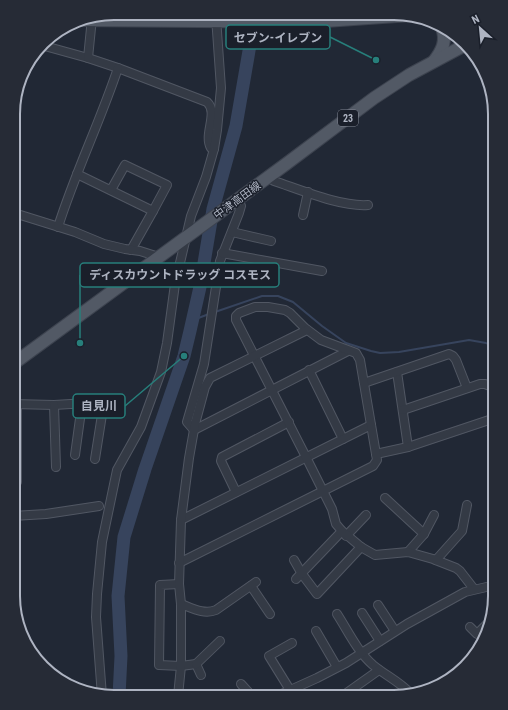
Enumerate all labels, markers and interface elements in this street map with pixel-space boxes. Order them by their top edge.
north arrow [460,8,500,48]
text: N [470,12,482,27]
callout: セブン-イレブン [226,25,330,49]
text: セブン-イレブン [234,31,322,45]
road number: 23 [338,110,358,126]
street label: 中津高田線 [211,179,263,222]
callout: ディスカウントドラッグ コスモス [80,263,279,287]
text: ディスカウントドラッグ コスモス [89,268,271,282]
callout: 自見川 [73,394,125,418]
text: 自見川 [81,399,117,413]

